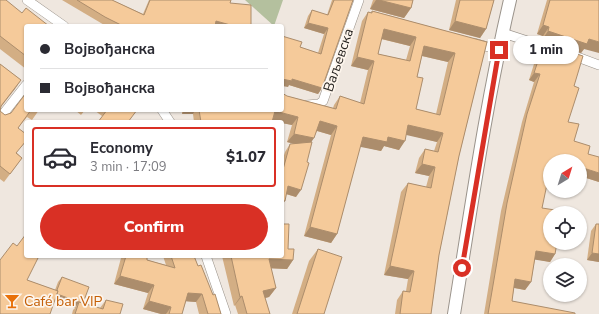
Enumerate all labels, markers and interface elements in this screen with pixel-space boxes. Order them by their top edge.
street label: Ваљевска [319,26,358,94]
callout: 1 min [513,36,579,64]
text: Војвођанска [64,39,155,59]
route end [490,41,508,59]
text: 1 min [529,41,563,59]
text: Војвођанска [64,78,155,98]
text: Economy [90,138,153,158]
icon: car [42,139,78,175]
text: $1.07 [226,147,266,167]
north arrow [543,154,587,198]
map controls [543,154,587,302]
text: 3 min · 17:09 [90,158,166,176]
button: Confirm [40,204,268,250]
button: locate [543,206,587,250]
button: layers [543,258,587,302]
route start [453,259,471,277]
bar icon: Café bar VIP [3,292,21,310]
place label: Café bar VIP [24,292,103,311]

